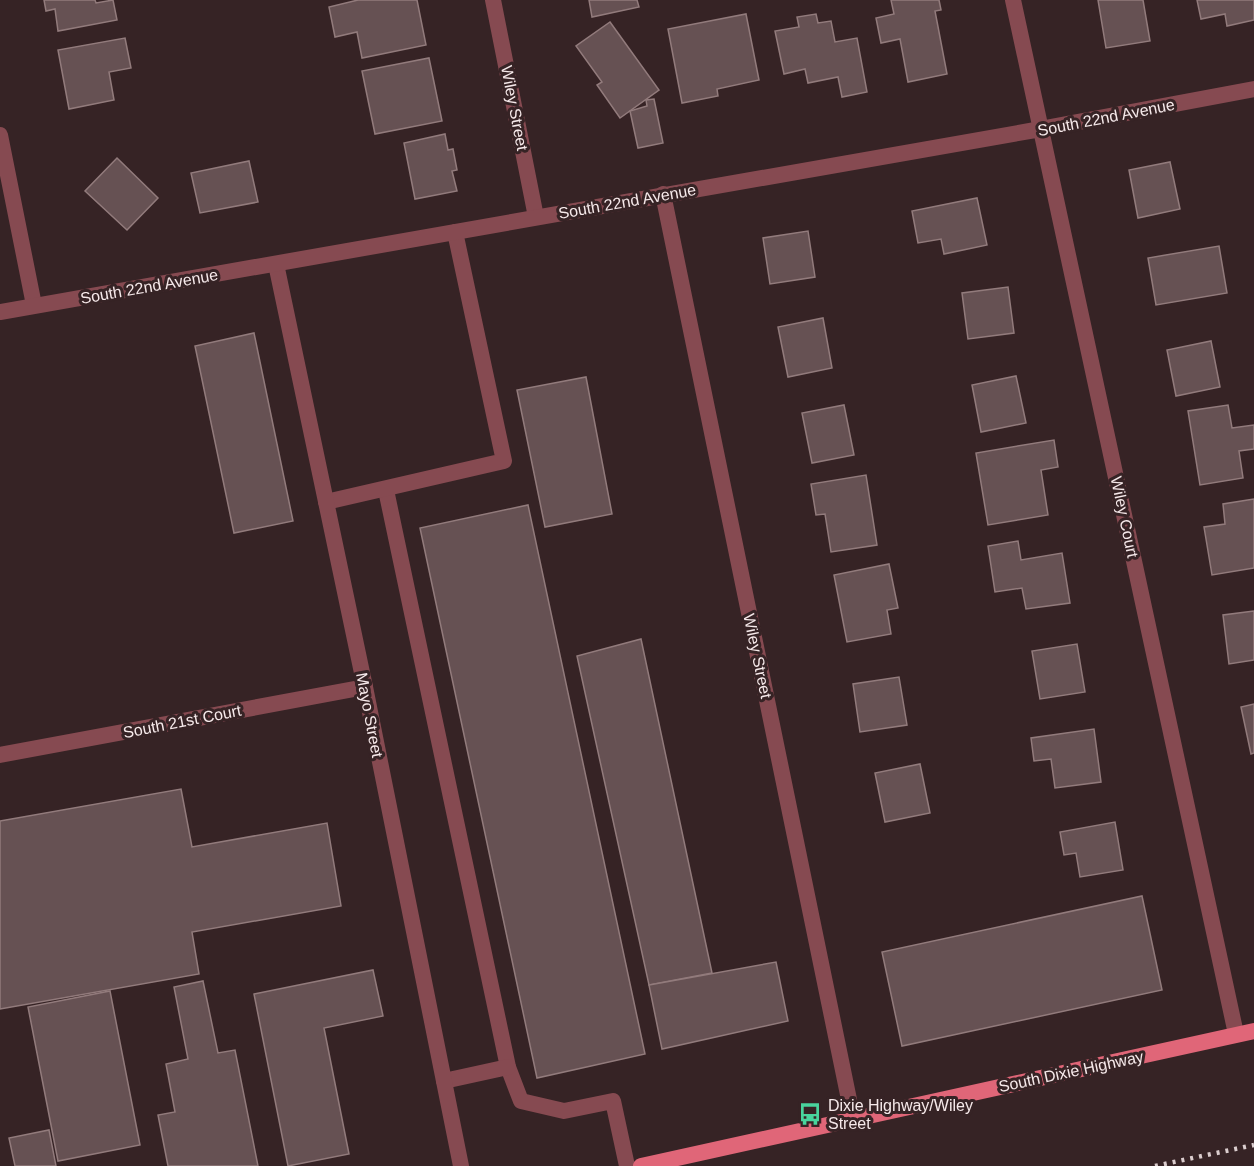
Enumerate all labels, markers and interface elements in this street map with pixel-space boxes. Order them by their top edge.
street label: Wiley Street [498,64,531,153]
street label: South 22nd Avenue [1036,96,1176,139]
street label: South 22nd Avenue [557,181,697,222]
street label: South 22nd Avenue [79,266,219,307]
street label: Wiley Court [1108,475,1142,560]
street label: Wiley Street [740,612,775,701]
street label: Mayo Street [353,671,386,760]
street label: South 21st Court [122,702,243,741]
street label: South Dixie Highway [997,1048,1145,1095]
place label: Dixie Highway/Wiley Street [828,1097,973,1132]
bus stop icon: Dixie Highway/Wiley Street [797,1101,823,1127]

